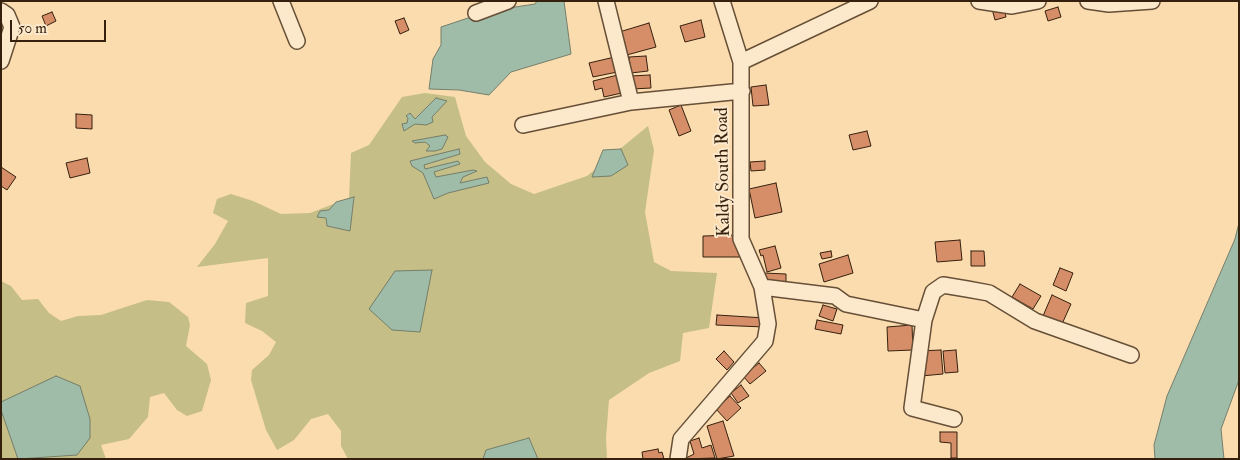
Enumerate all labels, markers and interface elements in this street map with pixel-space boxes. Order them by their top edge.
scale bar [12,10,109,42]
text: 50 m [18,19,47,38]
street label: Kaldy South Road [712,107,736,237]

